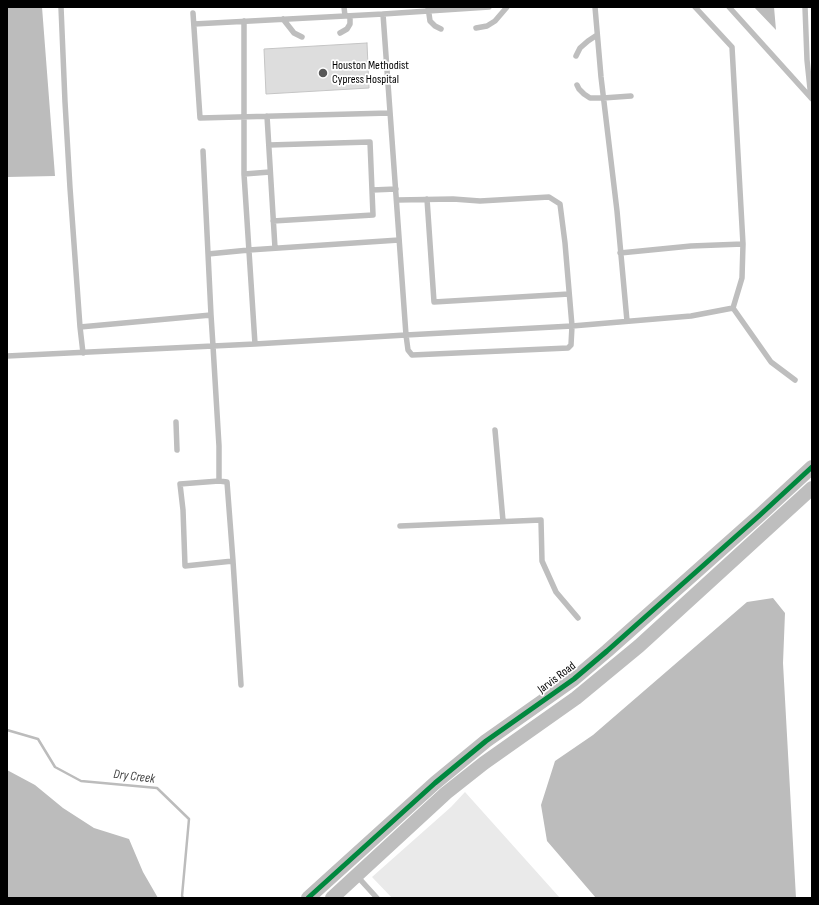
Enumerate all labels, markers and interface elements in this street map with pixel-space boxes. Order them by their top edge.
place label: Houston Methodist Cypress Hospital [332,59,409,87]
marker: Houston Methodist Cypress Hospital [317,67,329,79]
street label: Jarvis Road [535,659,579,697]
water label: Dry Creek [112,767,156,787]

